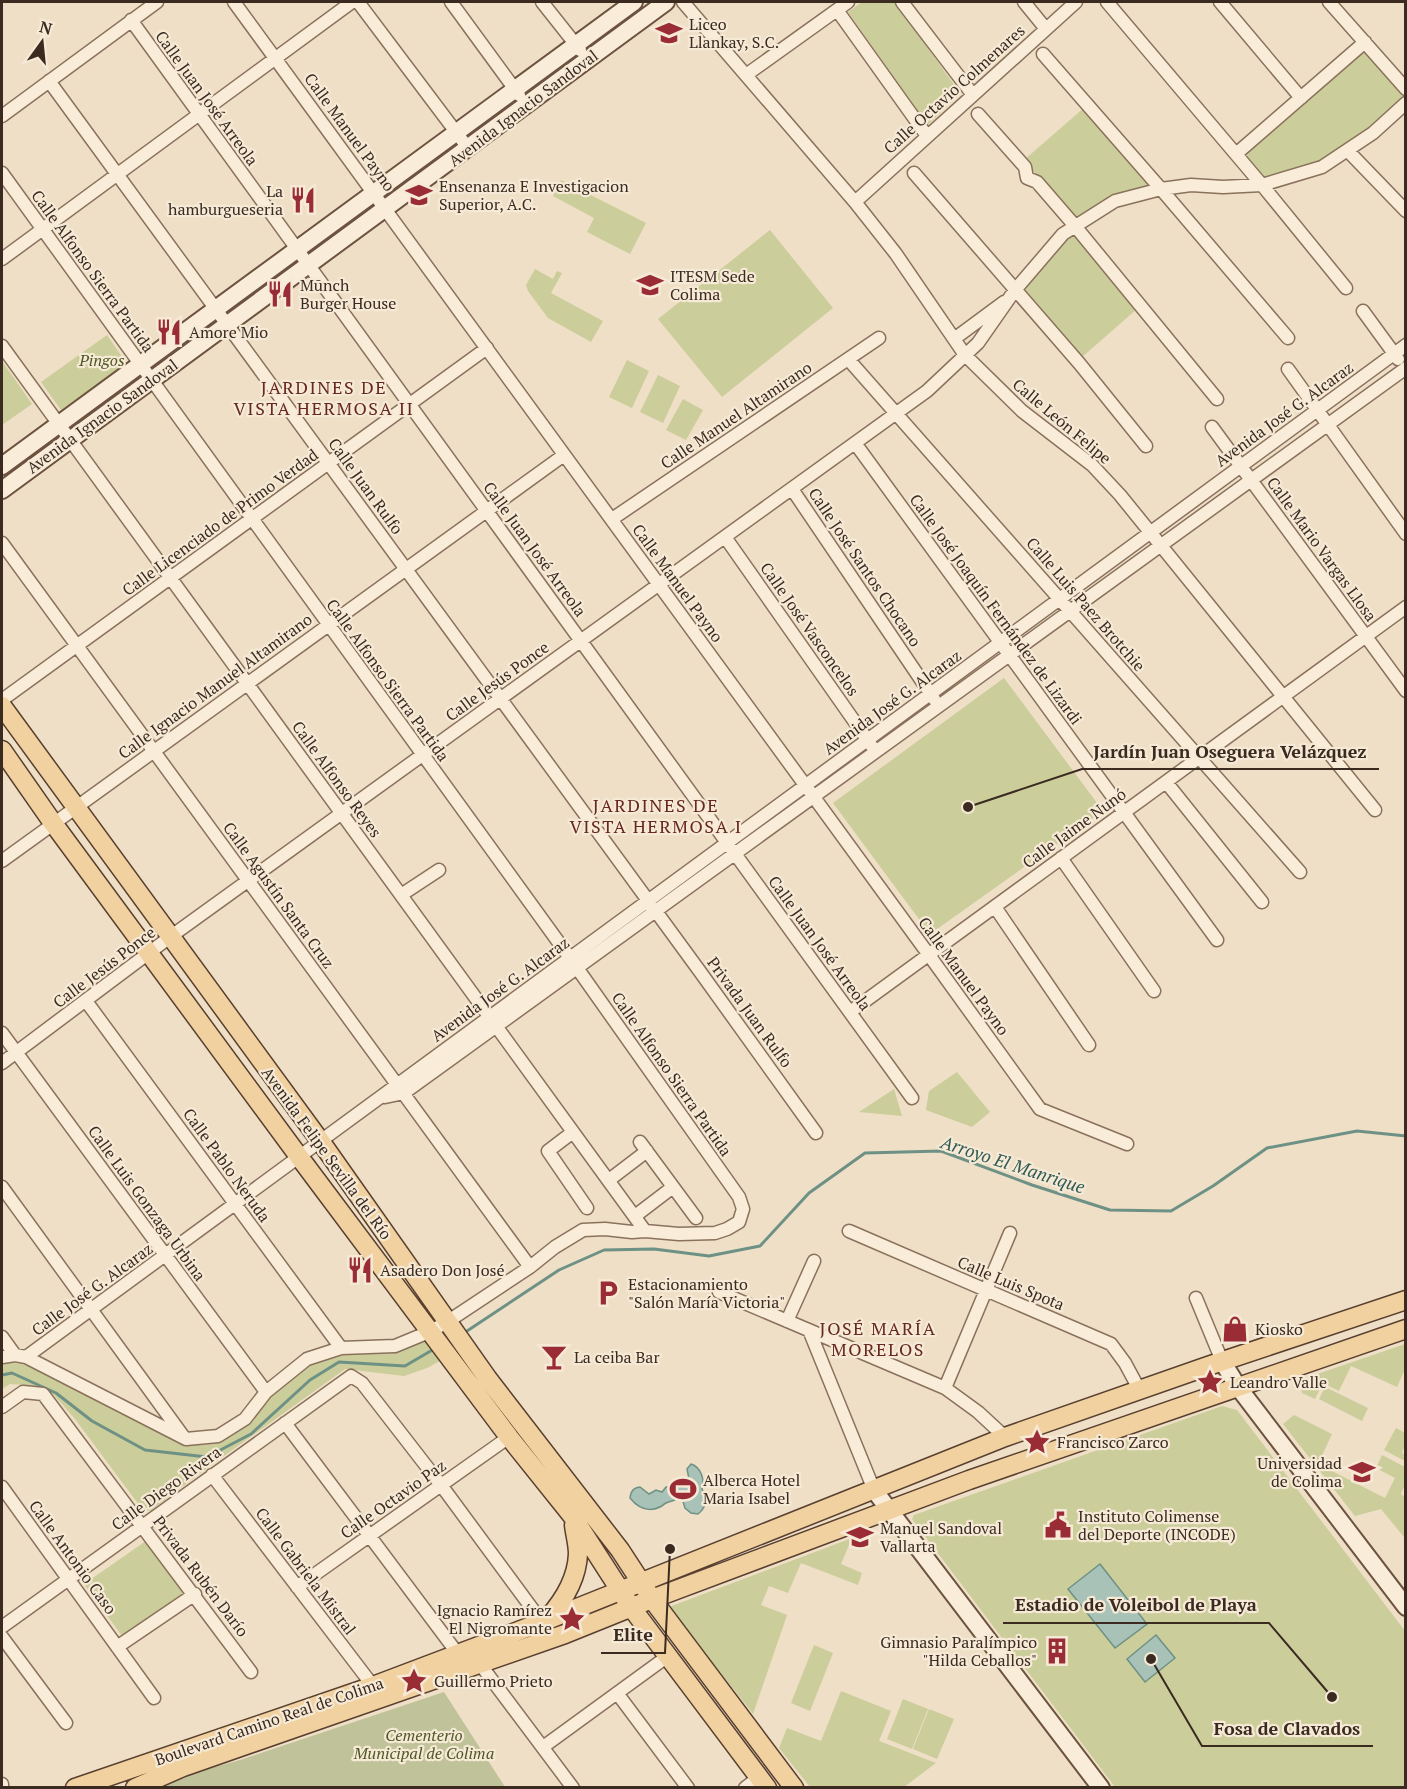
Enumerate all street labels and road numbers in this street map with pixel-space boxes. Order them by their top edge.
street label: Calle Octavio Colmenares [879,20,1029,158]
street label: Calle Juan José Arreola [151,26,263,170]
street label: Avenida Ignacio Sandoval [444,44,602,172]
street label: Calle Manuel Payno [300,68,401,196]
street label: Calle Alfonso Sierra Partida [27,185,159,357]
street label: Avenida Ignacio Sandoval [22,353,182,478]
street label: Calle Manuel Altamirano [656,356,816,474]
street label: Avenida José G. Alcaraz [1210,356,1358,472]
street label: Calle León Felipe [1008,373,1116,469]
street label: Calle Juan Rulfo [324,433,409,539]
street label: Calle Licenciado de Primo Verdad [118,443,322,601]
street label: Calle Mario Vargas Llosa [1262,472,1382,626]
street label: Calle Juan José Arreola [479,477,591,621]
street label: Calle José Santos Chocano [804,483,927,651]
street label: Calle José Joaquín Fernández de Lizardi [905,489,1087,729]
street label: Calle Manuel Payno [628,519,729,647]
street label: Calle Luis Paez Brotchie [1022,532,1150,676]
street label: Calle José Vasconcelos [755,558,865,700]
street label: Calle Alfonso Sierra Partida [322,594,454,766]
street label: Calle Ignacio Manuel Altamirano [114,608,317,764]
street label: Calle Jesús Ponce [441,636,553,726]
street label: Avenida José G. Alcaraz [818,644,966,760]
street label: Calle Alfonso Reyes [287,716,387,842]
street label: Calle Jaime Nunó [1018,783,1130,873]
street label: Calle Agustín Santa Cruz [218,817,340,973]
street label: Calle Juan José Arreola [764,871,876,1015]
street label: Calle Manuel Payno [914,912,1015,1040]
street label: Calle Jesús Ponce [48,921,160,1013]
street label: Avenida José G. Alcaraz [426,931,574,1047]
street label: Privada Juan Rulfo [702,952,798,1072]
street label: Calle Alfonso Sierra Partida [607,988,737,1160]
street label: Avenida Felipe Sevilla del Río [257,1062,397,1244]
street label: Calle Pablo Neruda [178,1104,276,1226]
street label: Calle Luis Gonzaga Urbina [83,1121,211,1285]
street label: Calle José G. Alcaraz [27,1238,157,1340]
street label: Calle Luis Spota [954,1251,1068,1315]
street label: Calle Diego Rivera [107,1441,225,1535]
street label: Calle Octavio Paz [336,1454,450,1544]
street label: Calle Antonio Caso [24,1495,122,1619]
street label: Calle Gabriela Mistral [251,1503,361,1639]
street label: Privada Rubén Darío [148,1511,254,1641]
street label: Boulevard Camino Real de Colima [152,1671,386,1771]

